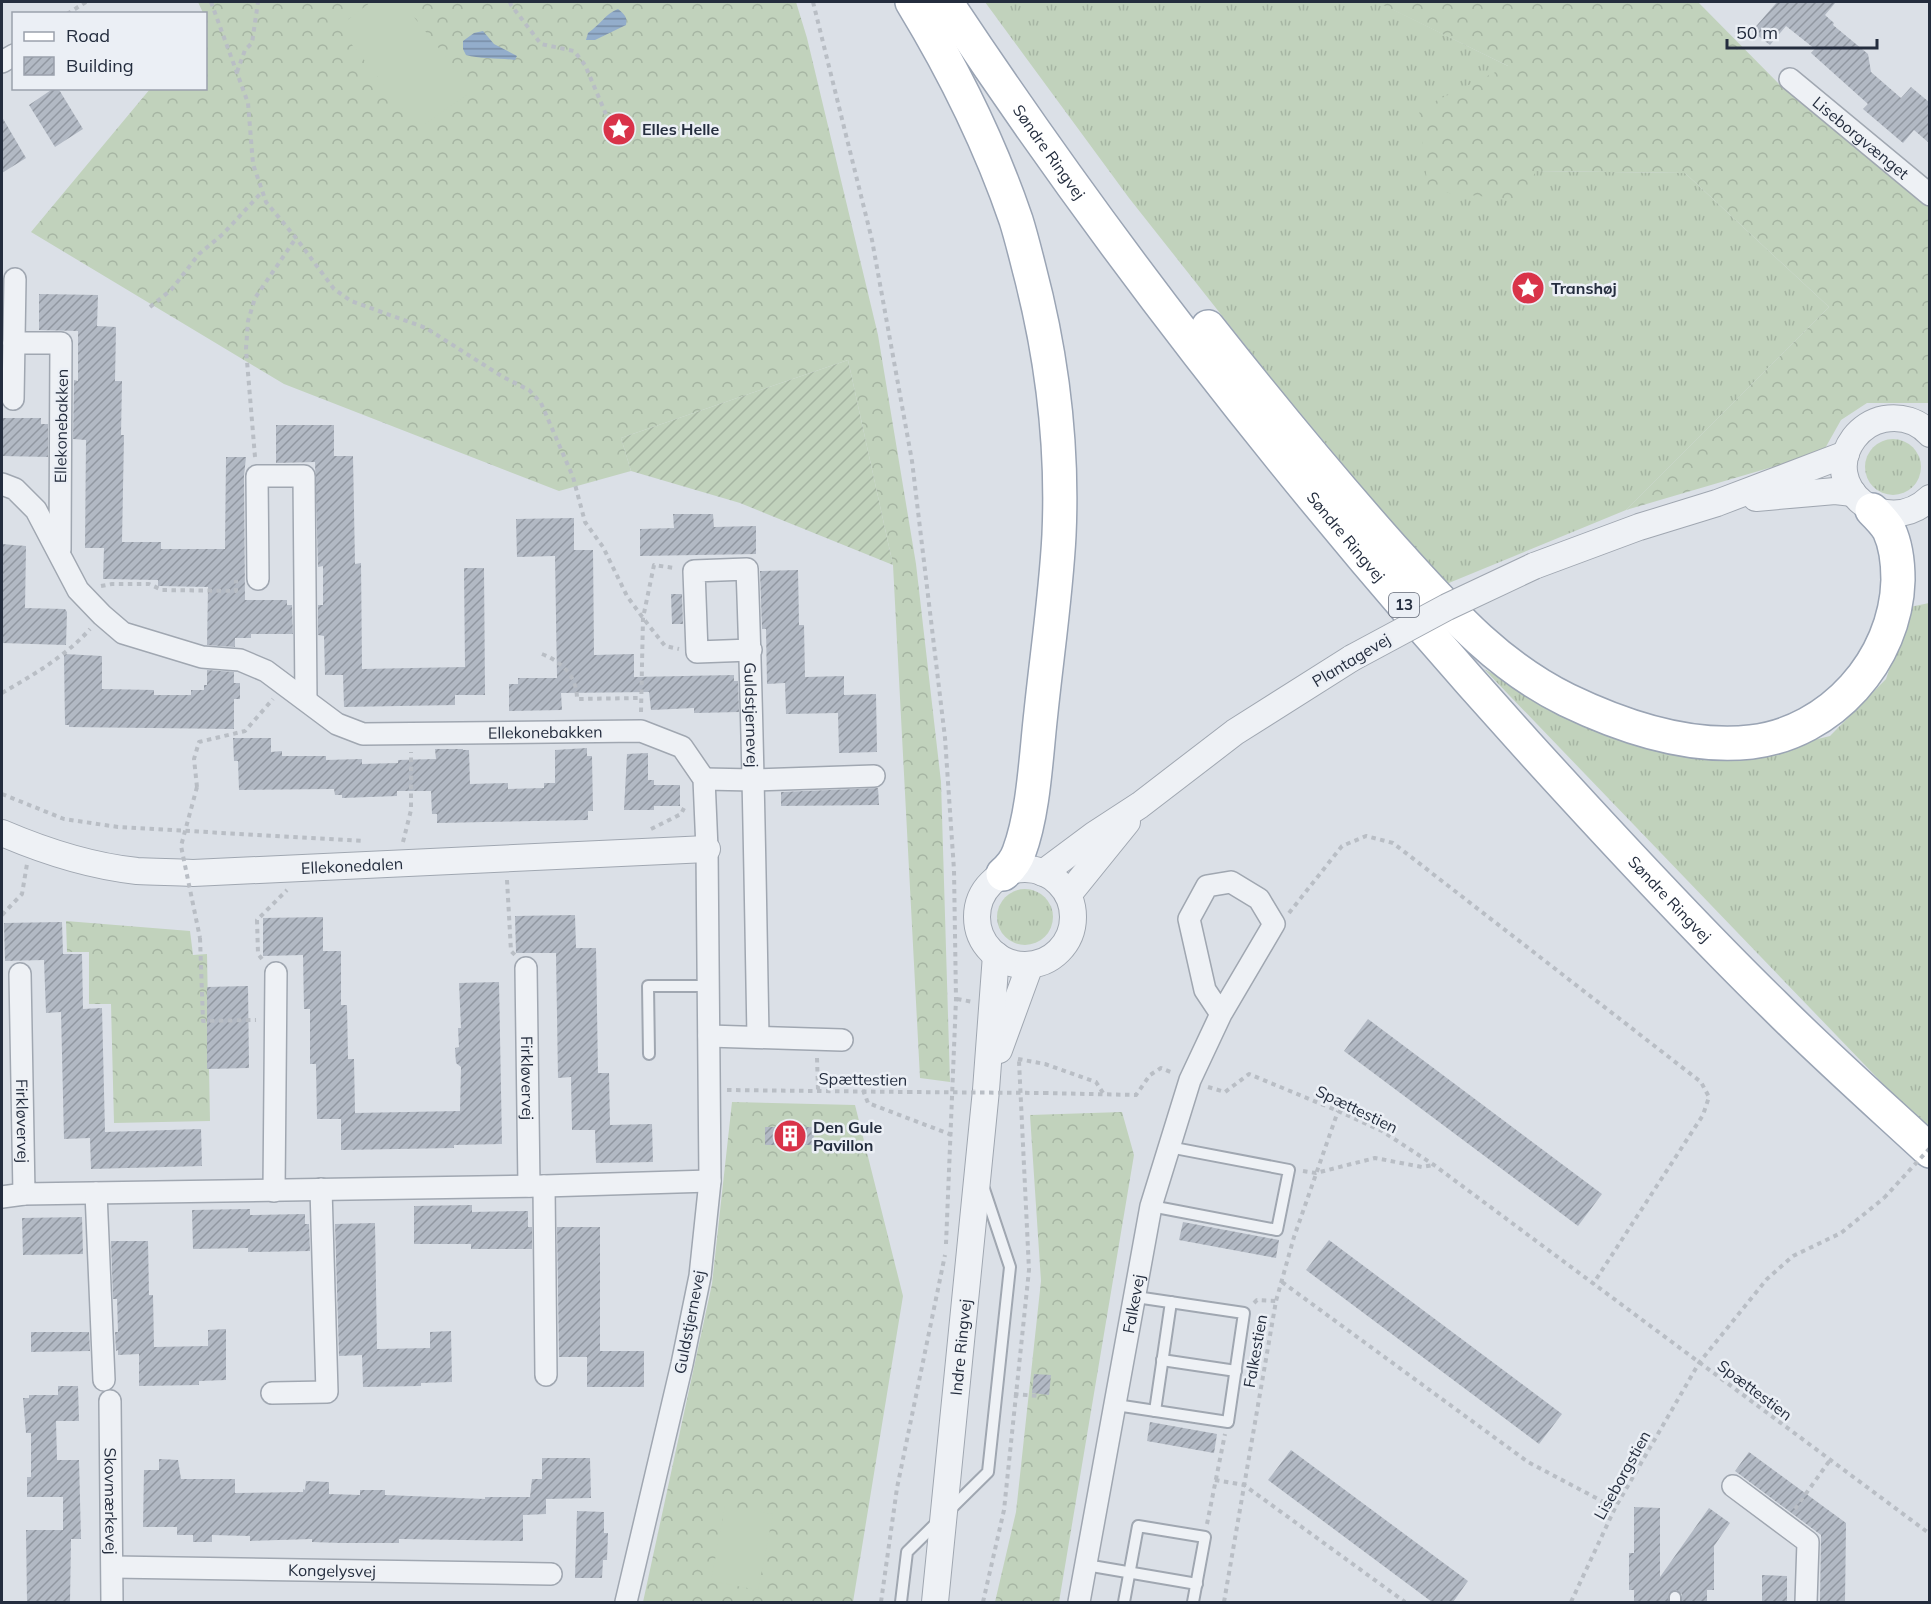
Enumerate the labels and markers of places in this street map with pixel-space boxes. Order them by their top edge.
place icon: Elles Helle [601,111,637,147]
place label: Elles Helle [642,119,720,139]
place icon: Transhøj [1510,270,1546,306]
place label: Transhøj [1551,278,1617,298]
place label: Den Gule Pavillon [813,1117,883,1155]
building icon: Den Gule Pavillon [772,1118,808,1154]

